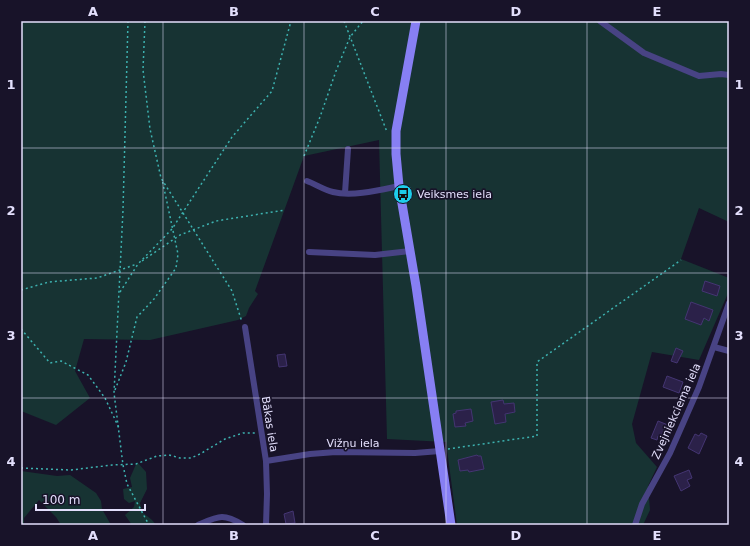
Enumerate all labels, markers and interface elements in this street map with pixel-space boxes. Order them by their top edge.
text: A [88,4,98,19]
text: B [229,4,239,19]
text: C [370,4,380,19]
text: D [511,4,522,19]
text: E [653,4,661,19]
text: 1 [6,77,16,92]
text: 1 [734,77,744,92]
bus stop icon: Veiksmes iela [392,183,414,205]
place label: Veiksmes iela [417,188,492,201]
text: 2 [6,203,16,218]
text: 2 [734,203,744,218]
text: 3 [6,328,16,343]
text: 3 [734,328,744,343]
street label: Zvejniekciema iela [649,361,703,461]
street label: Bākas iela [259,395,280,453]
street label: Vižņu iela [326,437,380,450]
text: 4 [6,454,16,469]
text: 4 [734,454,744,469]
scale bar [36,486,145,512]
text: 100 m [42,493,80,507]
text: A [88,528,98,543]
text: B [229,528,239,543]
text: C [370,528,380,543]
text: D [511,528,522,543]
text: E [653,528,661,543]

